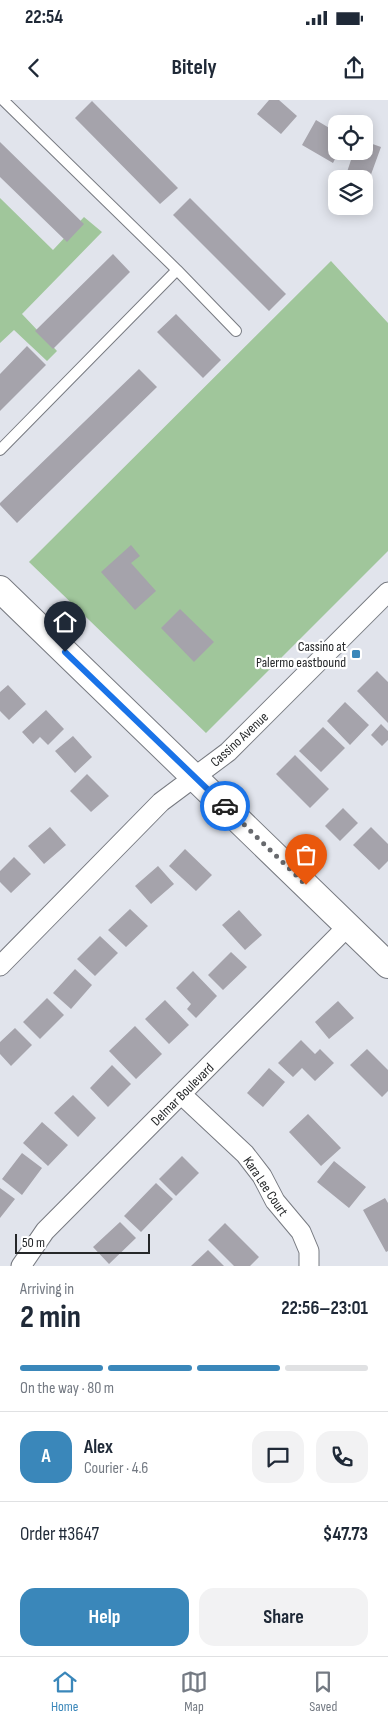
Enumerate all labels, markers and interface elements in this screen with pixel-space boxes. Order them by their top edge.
text: 22:54 [25,6,63,29]
icon: back [20,54,48,82]
text: Bitely [171,54,217,81]
icon: share [340,54,368,82]
map controls [328,115,373,215]
button: locate [328,115,373,160]
button: layers [328,170,373,215]
pin [44,601,86,652]
icon: home [51,608,79,636]
place label: Cassino at Palermo eastbound [256,638,346,671]
marker: Cassino at Palermo eastbound [350,648,362,660]
street label: Cassino Avenue [207,708,272,770]
courier [200,781,250,831]
icon: car [211,792,239,820]
pin [285,834,327,885]
icon: bag [292,841,320,869]
street label: Delmar Boulevard [147,1059,217,1129]
street label: Kara Lee Court [239,1153,292,1219]
scale bar [15,1231,150,1254]
text: 50 m [22,1234,45,1251]
text: Arriving in [20,1280,74,1299]
text: 22:56–23:01 [281,1297,368,1320]
text: 2 min [20,1298,81,1337]
text: On the way · 80 m [20,1379,114,1398]
button: chat [252,1431,304,1483]
button: phone [316,1431,368,1483]
text: Alex [84,1436,113,1459]
text: A [41,1445,51,1468]
text: Courier · 4.6 [84,1459,148,1478]
text: Order #3647 [20,1523,99,1546]
text: $47.73 [323,1523,368,1546]
button: Help [20,1588,189,1646]
button: Share [199,1588,368,1646]
tab: Home [51,1668,79,1715]
tab: Map [180,1668,208,1715]
tab: Saved [309,1668,337,1715]

